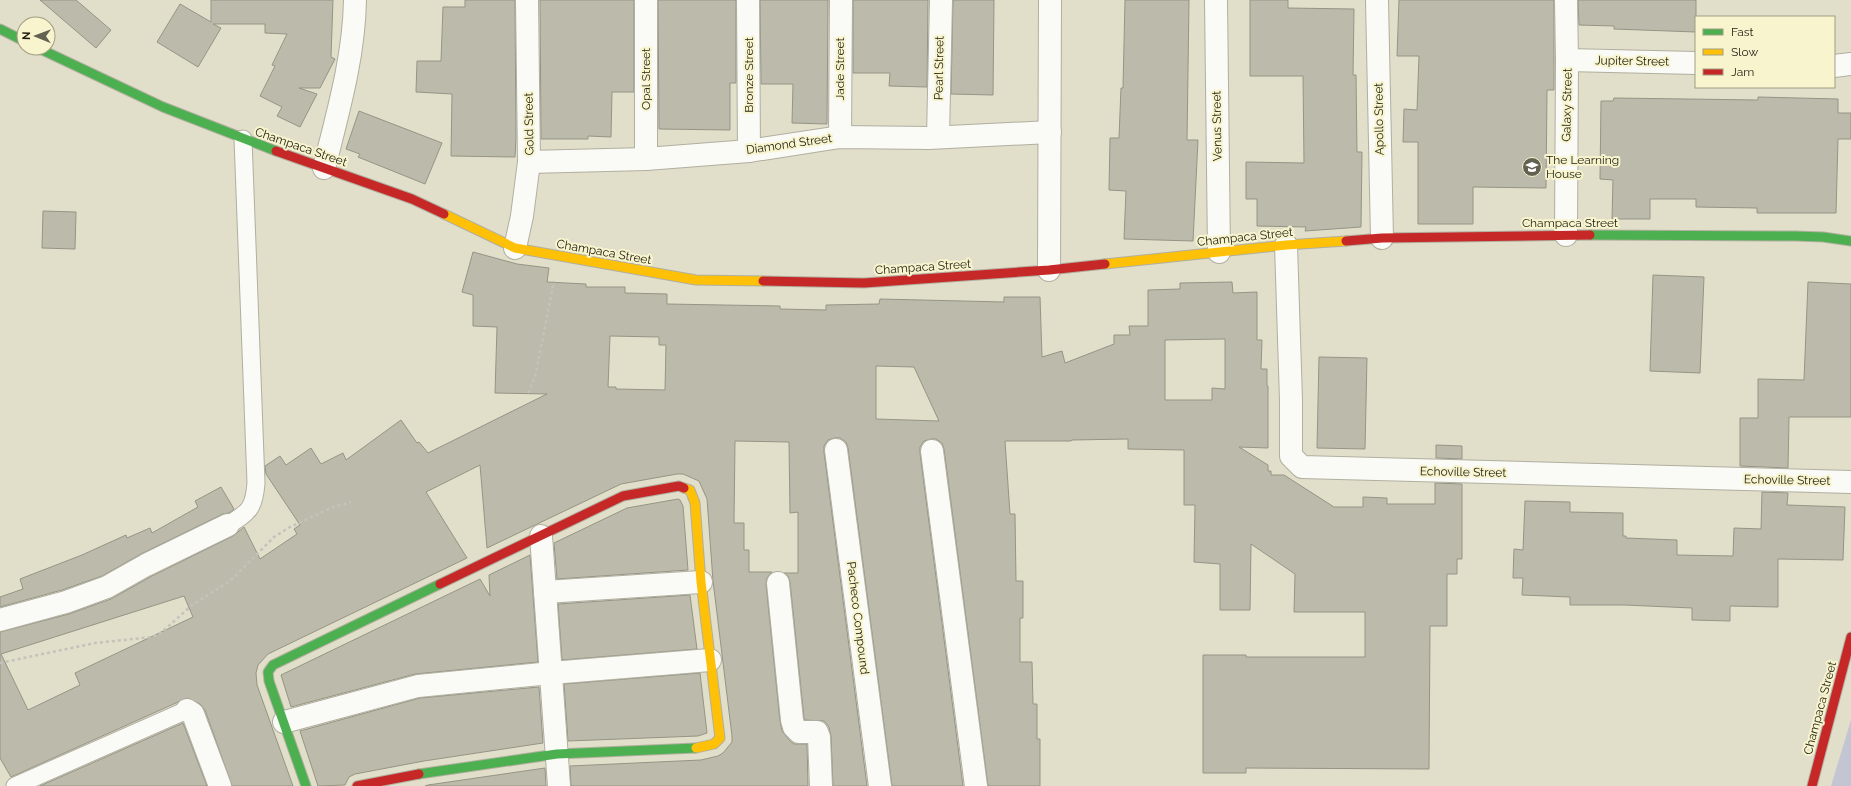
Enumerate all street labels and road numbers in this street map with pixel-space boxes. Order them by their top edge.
street label: Pearl Street [931,36,947,100]
street label: Bronze Street [742,37,756,113]
street label: Jade Street [833,37,847,101]
street label: Opal Street [639,48,653,110]
street label: Jupiter Street [1595,53,1669,69]
street label: Galaxy Street [1559,68,1575,142]
street label: Apollo Street [1371,83,1387,155]
street label: Venus Street [1209,91,1225,161]
street label: Gold Street [521,92,537,156]
street label: Champaca Street [253,125,349,169]
street label: Diamond Street [745,131,833,157]
street label: Champaca Street [1522,216,1618,230]
street label: Champaca Street [1196,225,1294,249]
street label: Champaca Street [555,237,653,267]
street label: Champaca Street [875,257,971,277]
street label: Echoville Street [1420,464,1506,480]
street label: Echoville Street [1744,472,1830,488]
street label: Pacheco Compound [844,561,872,675]
street label: Champaca Street [1801,660,1839,756]

